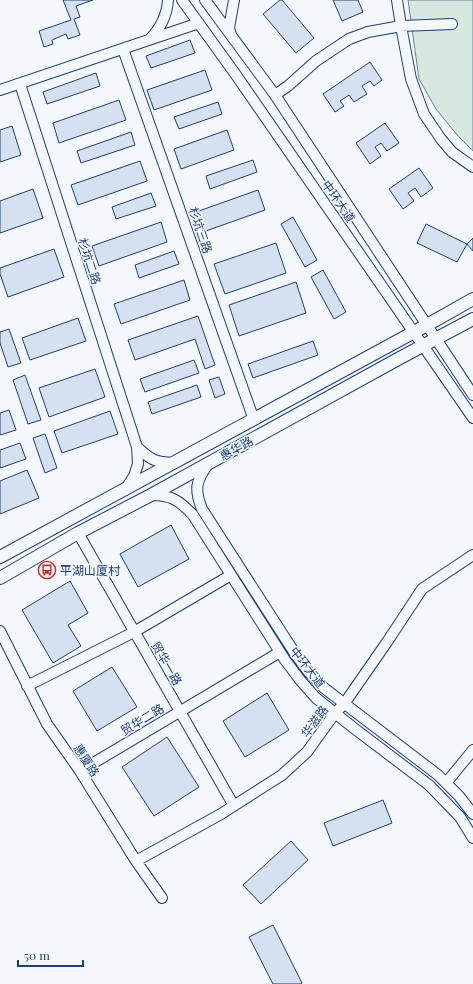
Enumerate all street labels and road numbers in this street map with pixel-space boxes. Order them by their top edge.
street label: 中环大道 [319,177,359,225]
street label: 杉坑三路 [186,205,216,255]
street label: 杉坑二路 [75,236,105,286]
street label: 惠华路 [216,432,256,464]
street label: 贸华一路 [148,638,186,688]
street label: 中环大道 [287,643,329,691]
street label: 贸华二路 [117,700,167,738]
street label: 华滋路 [297,702,331,740]
street label: 惠厦路 [70,741,104,779]

